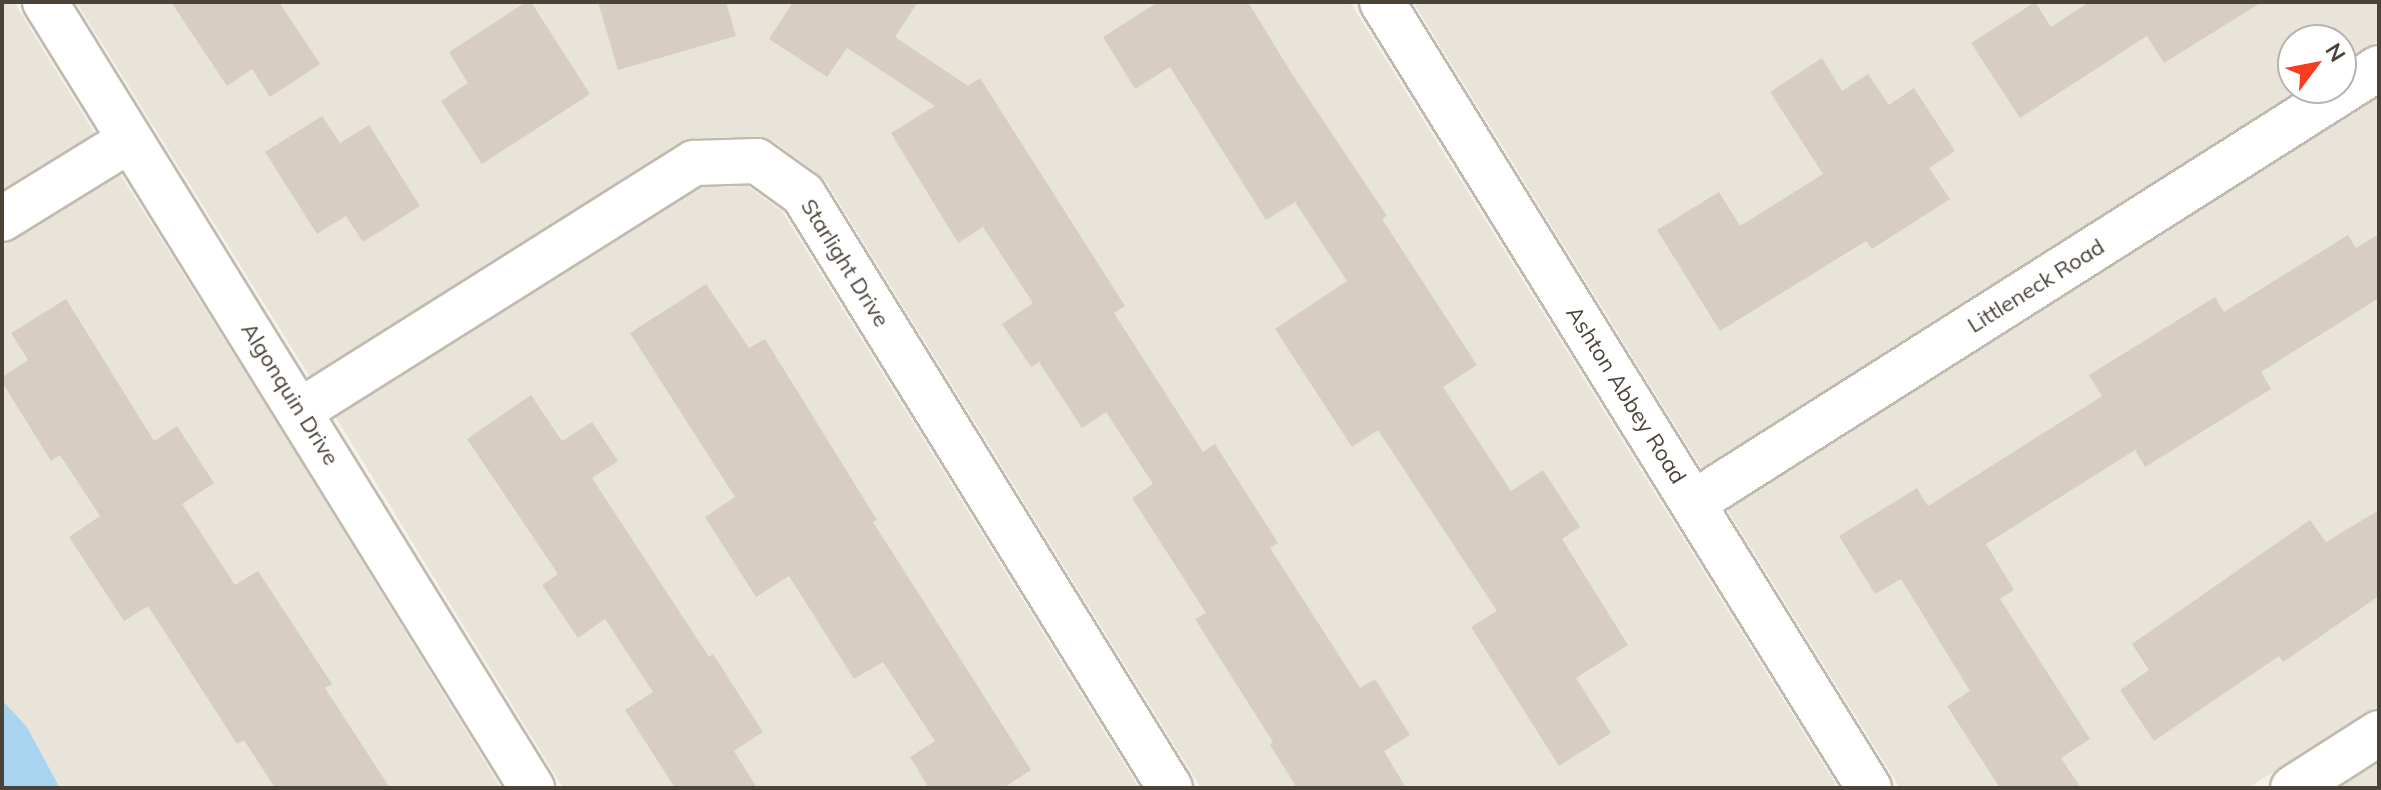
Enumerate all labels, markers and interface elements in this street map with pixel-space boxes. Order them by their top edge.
north arrow [2277,24,2357,104]
text: N [2319,38,2352,67]
street label: Starlight Drive [795,194,895,332]
street label: Littleneck Road [1963,233,2109,339]
street label: Ashton Abbey Road [1561,301,1691,489]
street label: Algonquin Drive [236,318,344,470]

